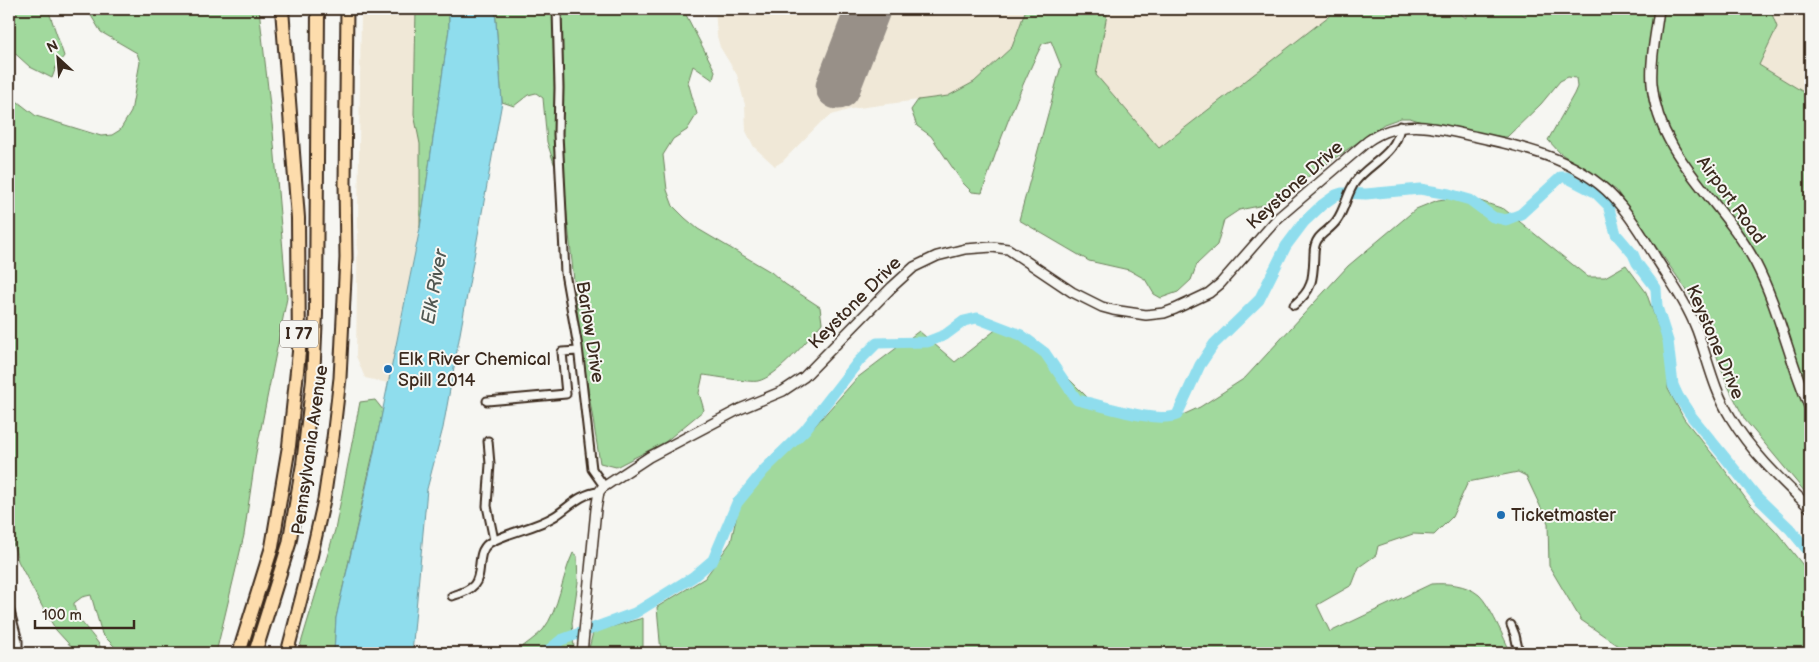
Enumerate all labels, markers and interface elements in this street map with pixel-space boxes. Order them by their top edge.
north arrow [32,32,82,82]
text: N [44,37,61,57]
street label: Keystone Drive [1243,136,1348,234]
street label: Airport Road [1692,152,1770,248]
water label: Elk River [417,247,453,326]
street label: Keystone Drive [804,252,906,354]
street label: Barlow Drive [572,280,608,384]
street label: Keystone Drive [1682,282,1749,403]
road number: I 77 [280,320,318,348]
place label: Elk River Chemical Spill 2014 [398,349,551,391]
street label: Pennsylvania Avenue [288,363,332,536]
marker: Elk River Chemical Spill 2014 [382,363,394,375]
place label: Ticketmaster [1511,505,1616,526]
marker: Ticketmaster [1495,509,1507,521]
scale bar [35,597,134,629]
text: 100 m [42,606,82,625]

